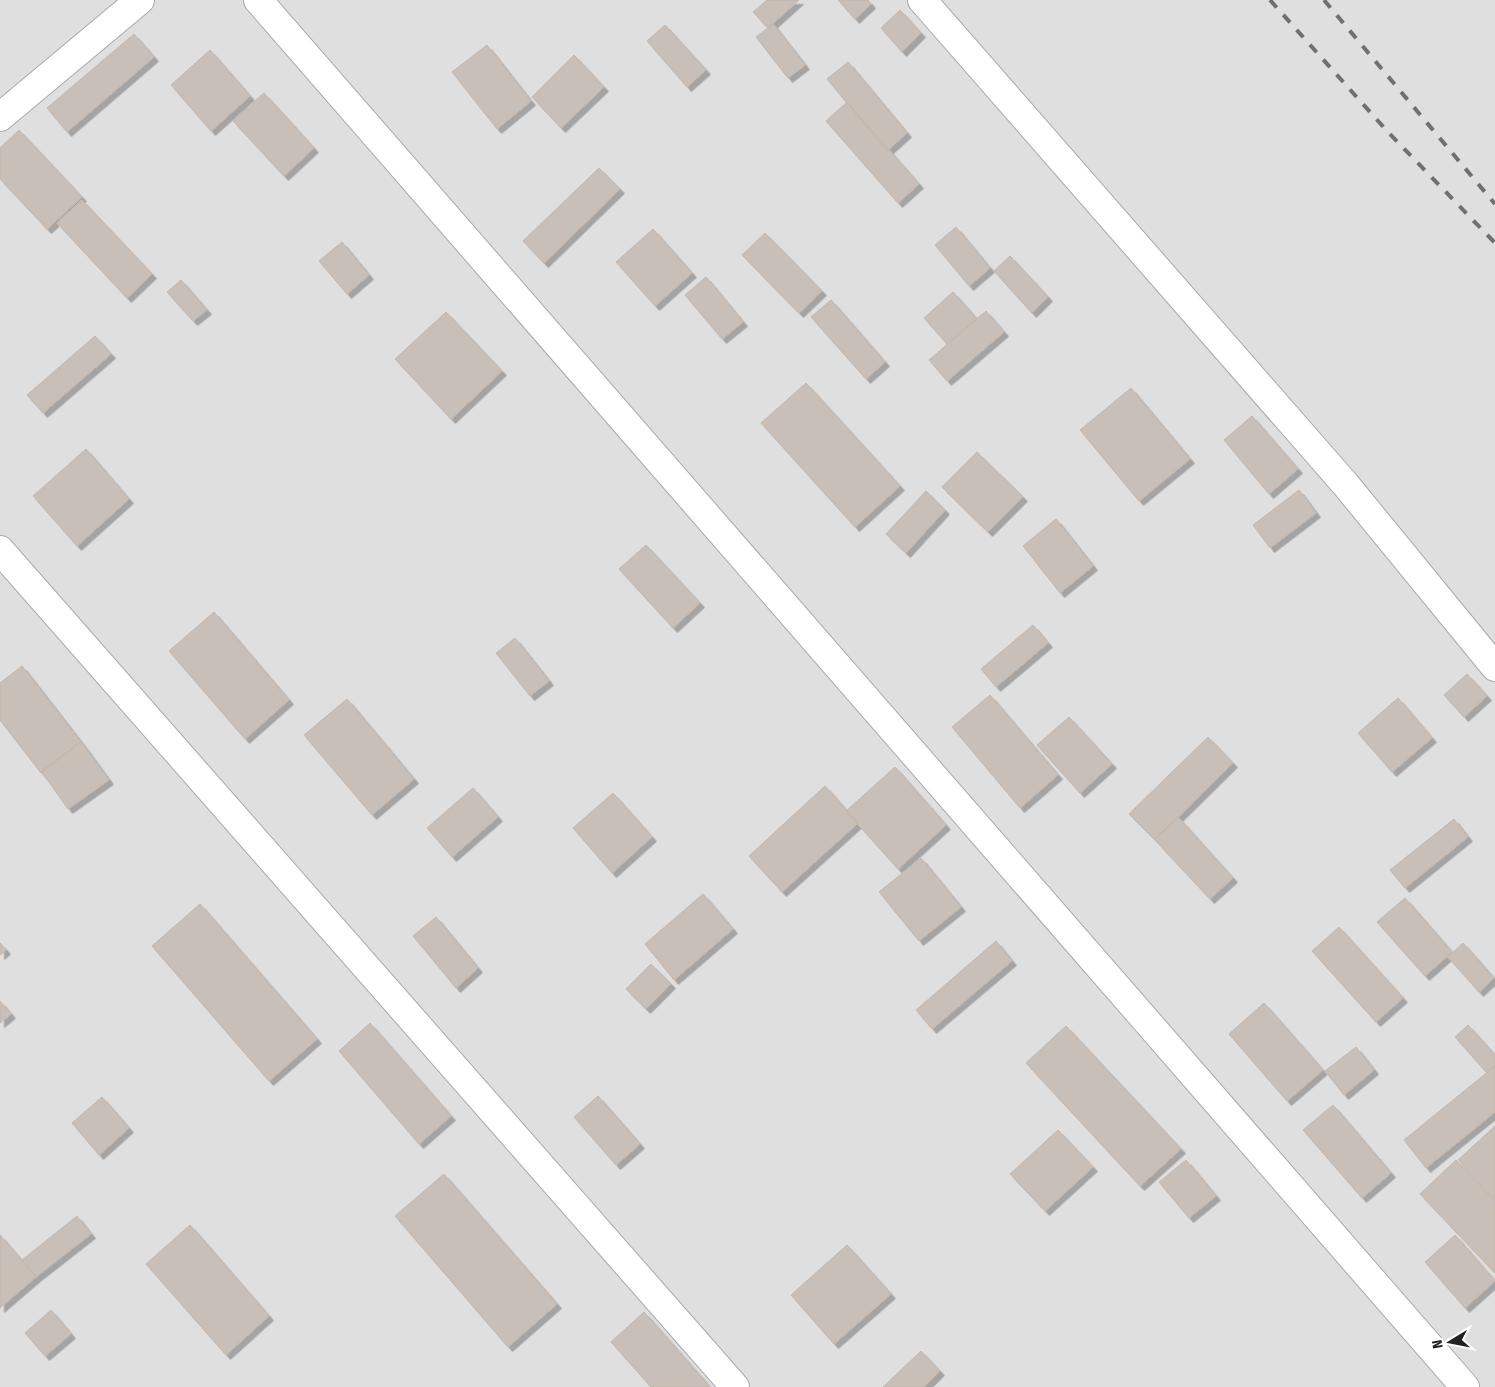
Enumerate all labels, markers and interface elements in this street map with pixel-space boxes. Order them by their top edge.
north arrow [1425,1317,1475,1367]
text: N [1429,1339,1447,1350]

